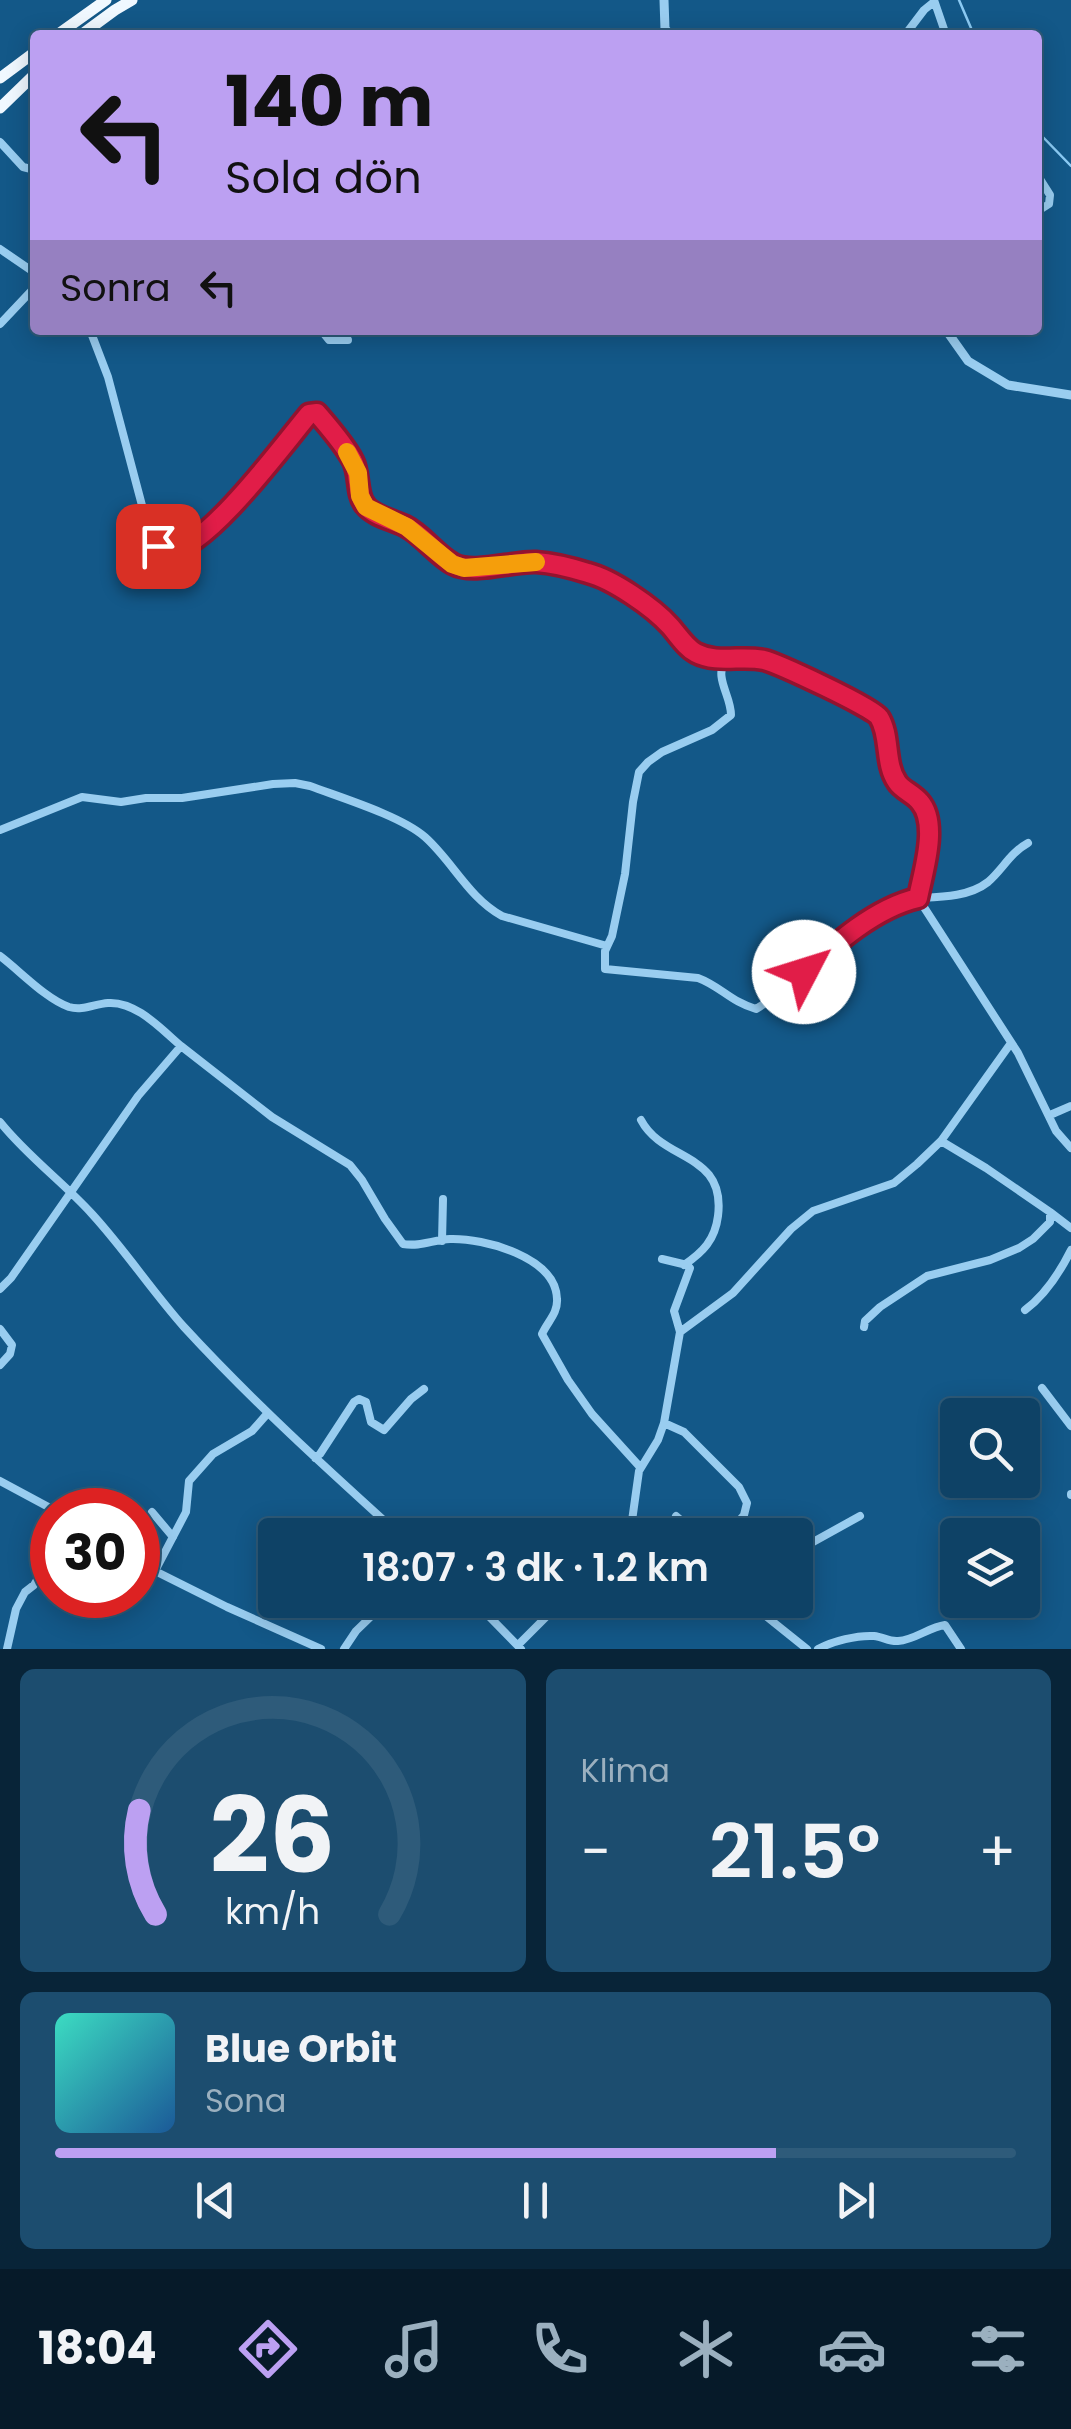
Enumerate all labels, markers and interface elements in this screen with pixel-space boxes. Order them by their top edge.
text: 140 m [225,52,433,151]
icon: left [60,70,190,200]
text: Sola dön [225,146,422,209]
icon: left [191,260,246,315]
text: Sonra [60,261,171,314]
pin [116,504,201,589]
icon: arrive [131,519,186,574]
position arrow [752,920,856,1024]
map controls [940,1398,1040,1618]
button: search [940,1398,1040,1498]
speed limit sign: 30 [30,1488,160,1618]
button: layers [940,1518,1040,1618]
text: 18:07 · 3 dk · 1.2 km [362,1541,709,1594]
text: Klima [581,1748,670,1793]
text: 26 [210,1763,336,1908]
text: 21.5° [709,1799,880,1904]
text: − [581,1813,611,1890]
text: + [978,1813,1016,1890]
text: km/h [225,1886,320,1937]
text: Blue Orbit [205,2022,397,2075]
text: Sona [205,2078,286,2123]
icon: previous [188,2173,243,2228]
icon: pause [508,2173,563,2228]
icon: next [828,2173,883,2228]
icon: directions [233,2314,303,2384]
icon: music [379,2314,449,2384]
icon: phone [525,2314,595,2384]
icon: climate [671,2314,741,2384]
icon: car [817,2314,887,2384]
icon: filters [963,2314,1033,2384]
text: 18:04 [38,2317,157,2380]

